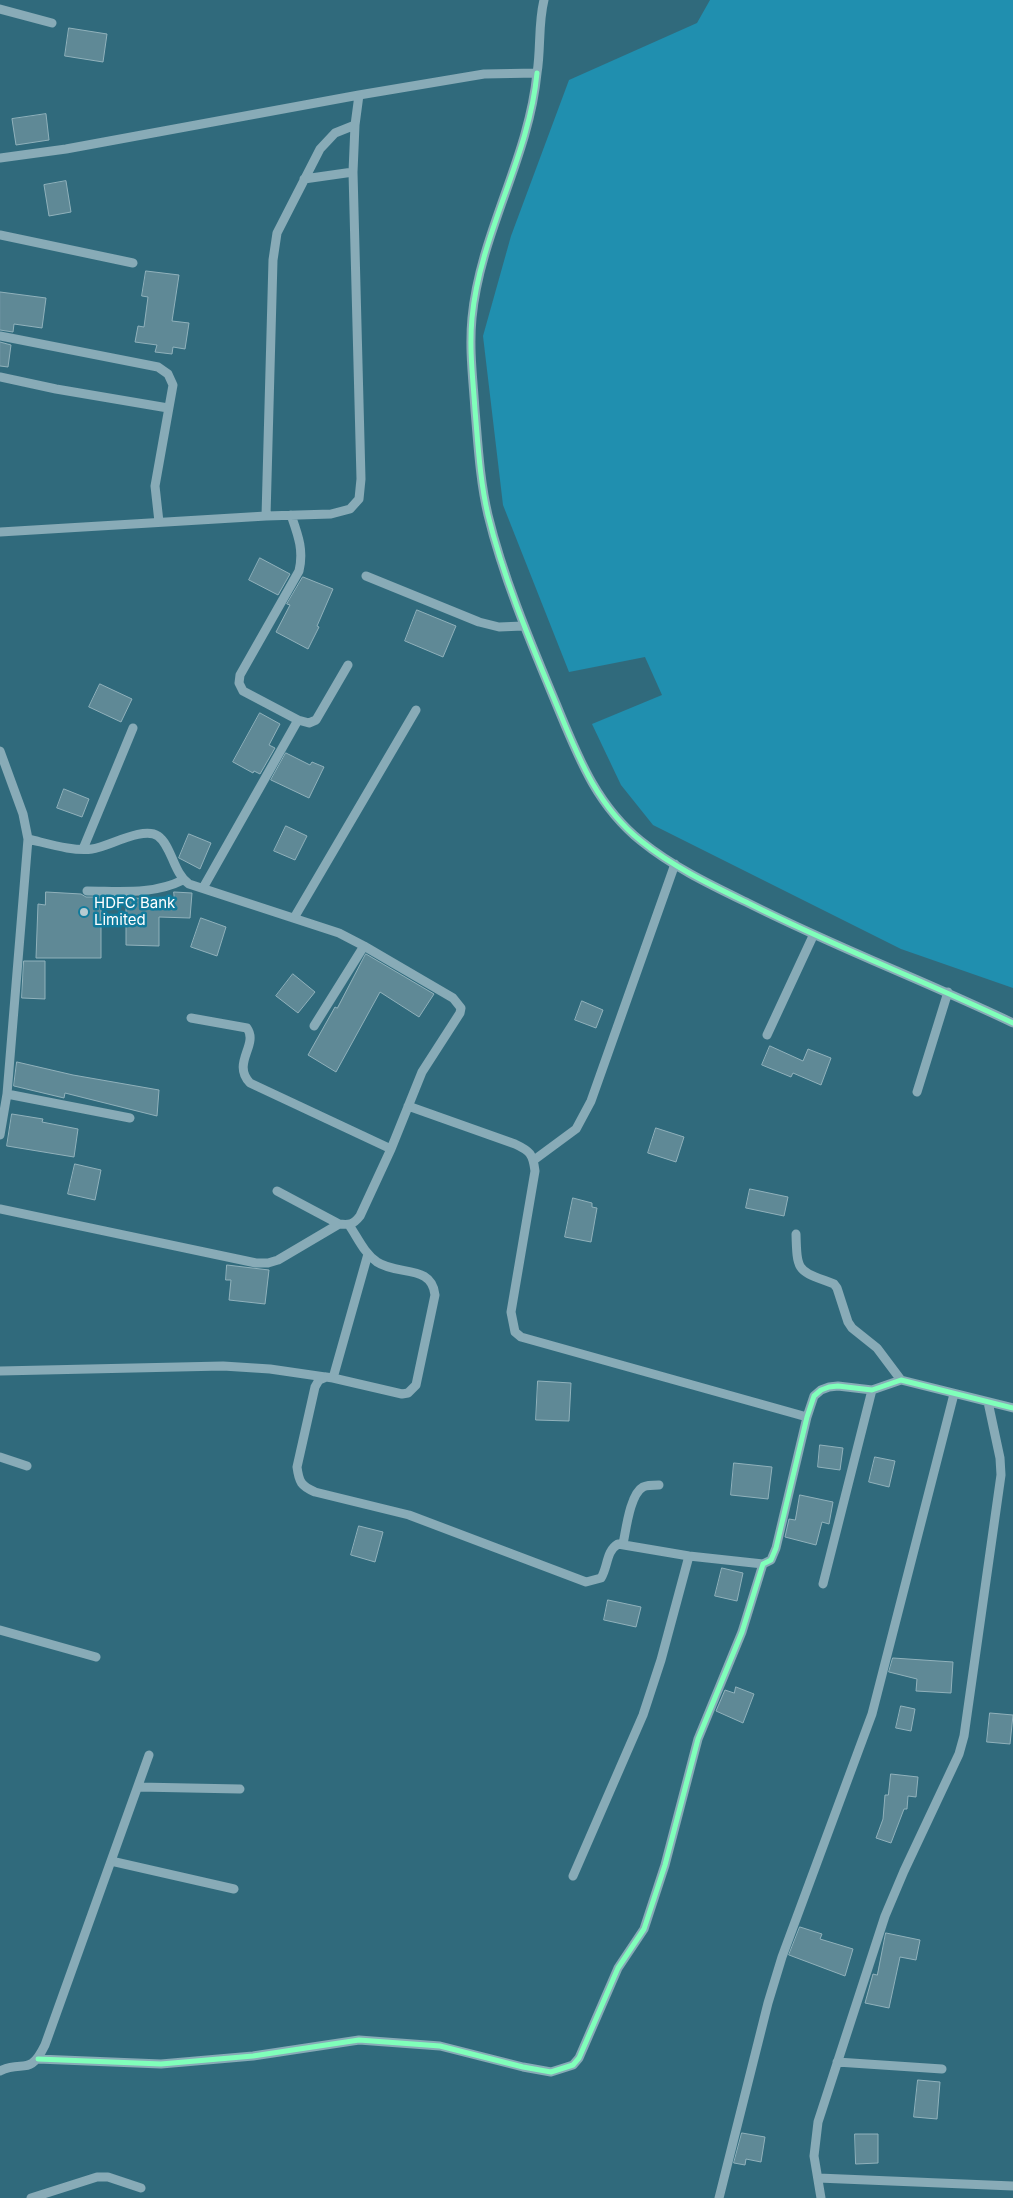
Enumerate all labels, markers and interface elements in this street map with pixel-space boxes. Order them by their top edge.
place label: HDFC Bank Limited [94,894,175,929]
marker: HDFC Bank Limited [78,906,90,918]

